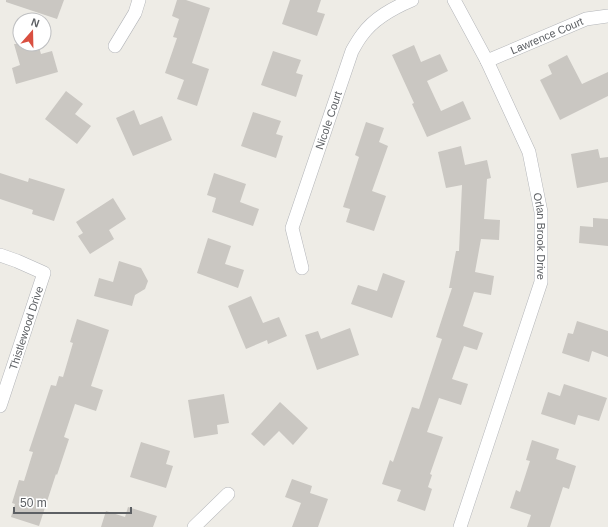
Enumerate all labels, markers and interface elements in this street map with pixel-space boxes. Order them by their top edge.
north arrow [12,12,52,52]
street label: Lawrence Court [509,15,585,56]
text: N [30,16,41,30]
street label: Nicole Court [313,90,344,151]
street label: Orlan Brook Drive [531,192,547,280]
street label: Thistlewood Drive [7,285,45,371]
scale bar [14,489,131,515]
text: 50 m [20,496,47,510]

